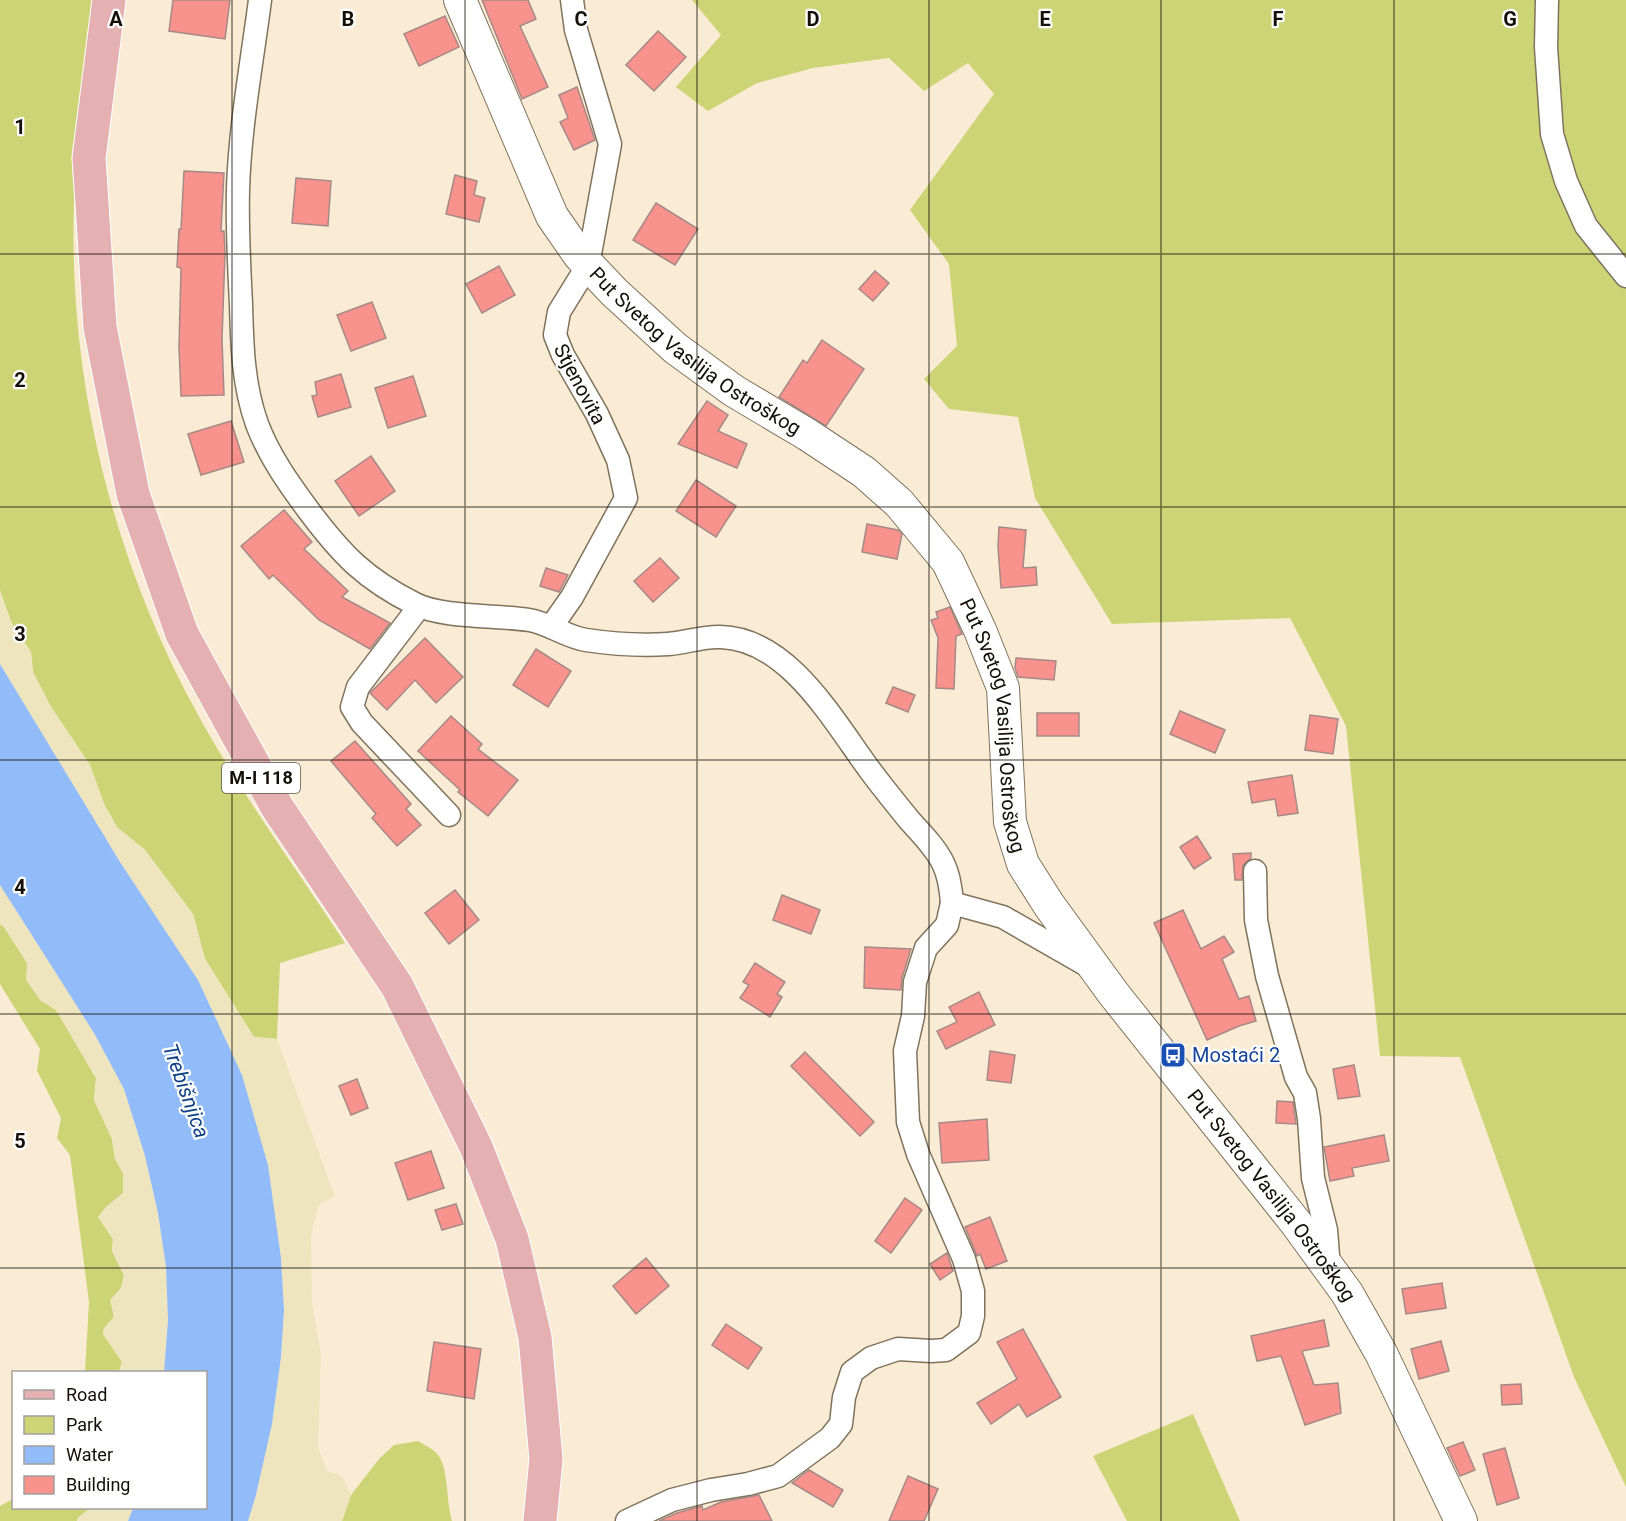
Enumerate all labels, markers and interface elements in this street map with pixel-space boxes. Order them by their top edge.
text: A [109,7,123,31]
text: B [342,7,354,31]
text: C [574,7,588,31]
text: D [807,7,820,31]
text: E [1039,7,1051,31]
text: F [1273,7,1284,31]
text: G [1503,7,1517,31]
text: 1 [14,115,26,139]
street label: Put Svetog Vasilija Ostroškog [585,262,805,440]
street label: Stjenovita [549,339,611,429]
text: 2 [14,368,26,392]
street label: Put Svetog Vasilija Ostroškog [955,594,1031,856]
text: 3 [14,622,26,646]
road number: M-I 118 [222,763,300,793]
text: 4 [14,875,26,899]
bus stop icon: Mostaći 2 [1158,1040,1188,1070]
water label: Trebišnjica [158,1041,214,1141]
place label: Mostaći 2 [1192,1043,1280,1067]
street label: Put Svetog Vasilija Ostroškog [1182,1084,1361,1306]
text: 5 [14,1129,26,1153]
legend [12,1371,207,1509]
text: Road [66,1384,107,1405]
text: Park [66,1414,103,1435]
text: Water [66,1444,113,1465]
text: Building [66,1474,130,1495]

